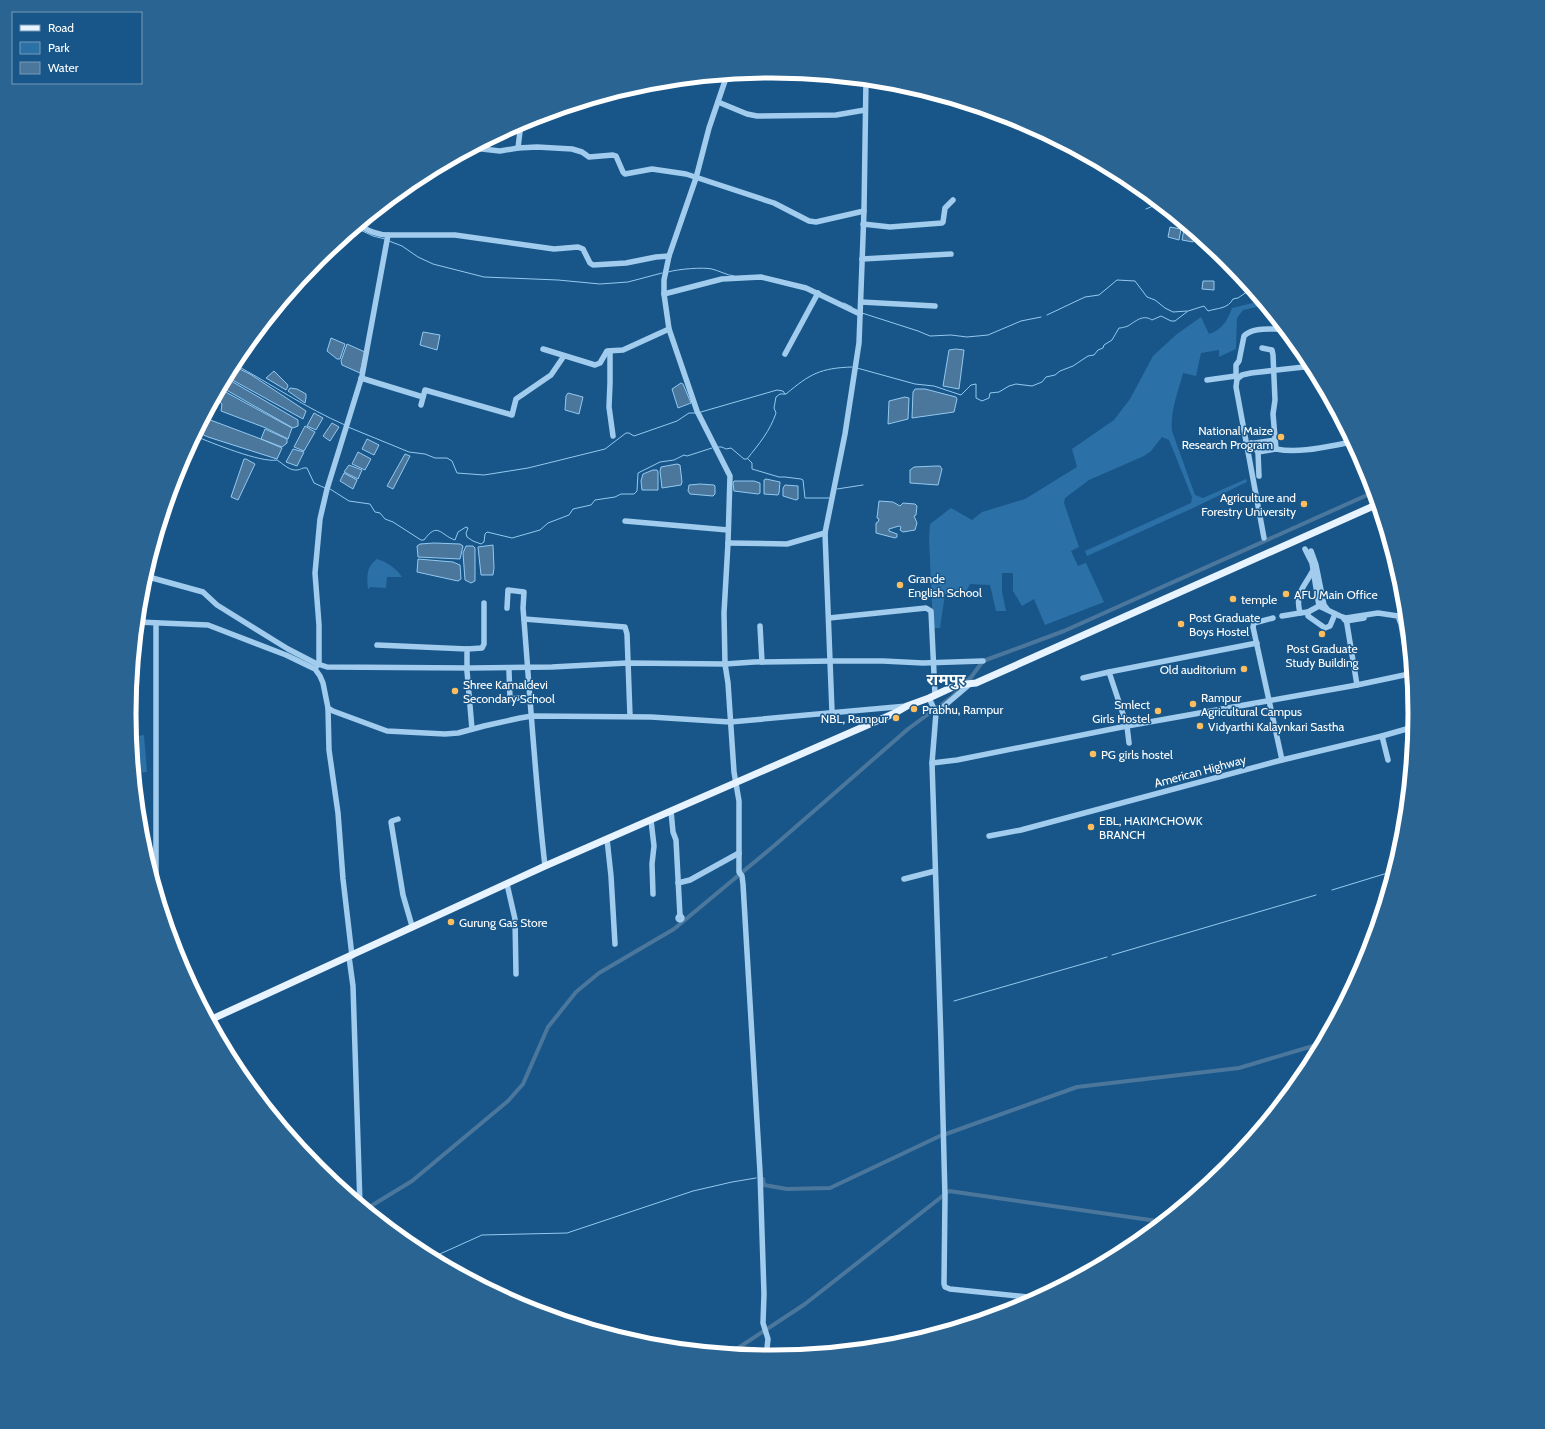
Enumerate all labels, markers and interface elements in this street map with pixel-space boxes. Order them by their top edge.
legend [12,12,142,84]
text: Road [48,20,74,35]
text: Park [48,40,70,55]
text: Water [48,60,79,75]
place label: National Maize Research Program [1182,423,1273,452]
marker: National Maize Research Program [1276,432,1286,442]
place label: Agriculture and Forestry University [1201,490,1296,519]
marker: Agriculture and Forestry University [1299,499,1309,509]
place label: Grande English School [908,571,982,600]
marker: Grande English School [895,580,905,590]
place label: AFU Main Office [1294,587,1378,602]
marker: AFU Main Office [1281,589,1291,599]
place label: temple [1241,592,1277,607]
marker: temple [1228,594,1238,604]
place label: Post Graduate Boys Hostel [1189,610,1260,639]
marker: Post Graduate Boys Hostel [1176,619,1186,629]
marker: Post Graduate Study Building [1317,629,1327,639]
place label: Post Graduate Study Building [1285,641,1360,670]
place label: Old auditorium [1160,662,1236,677]
marker: Old auditorium [1239,664,1249,674]
district label: रामपुर [926,670,966,690]
place label: Shree Kamaldevi Secondary School [463,677,555,706]
marker: Shree Kamaldevi Secondary School [450,686,460,696]
place label: Rampur Agricultural Campus [1201,690,1302,719]
place label: Smlect Girls Hostel [1092,697,1150,726]
marker: Rampur Agricultural Campus [1188,699,1198,709]
place label: Prabhu, Rampur [922,702,1003,717]
marker: Prabhu, Rampur [909,704,919,714]
marker: Smlect Girls Hostel [1153,706,1163,716]
place label: NBL, Rampur [821,711,888,726]
marker: NBL, Rampur [891,713,901,723]
place label: Vidyarthi Kalaynkari Sastha [1208,719,1344,734]
marker: Vidyarthi Kalaynkari Sastha [1195,721,1205,731]
place label: PG girls hostel [1101,747,1173,762]
marker: PG girls hostel [1088,749,1098,759]
street label: American Highway [1152,752,1248,790]
place label: EBL, HAKIMCHOWK BRANCH [1099,813,1203,842]
marker: EBL, HAKIMCHOWK BRANCH [1086,822,1096,832]
place label: Gurung Gas Store [459,915,547,930]
marker: Gurung Gas Store [446,917,456,927]

